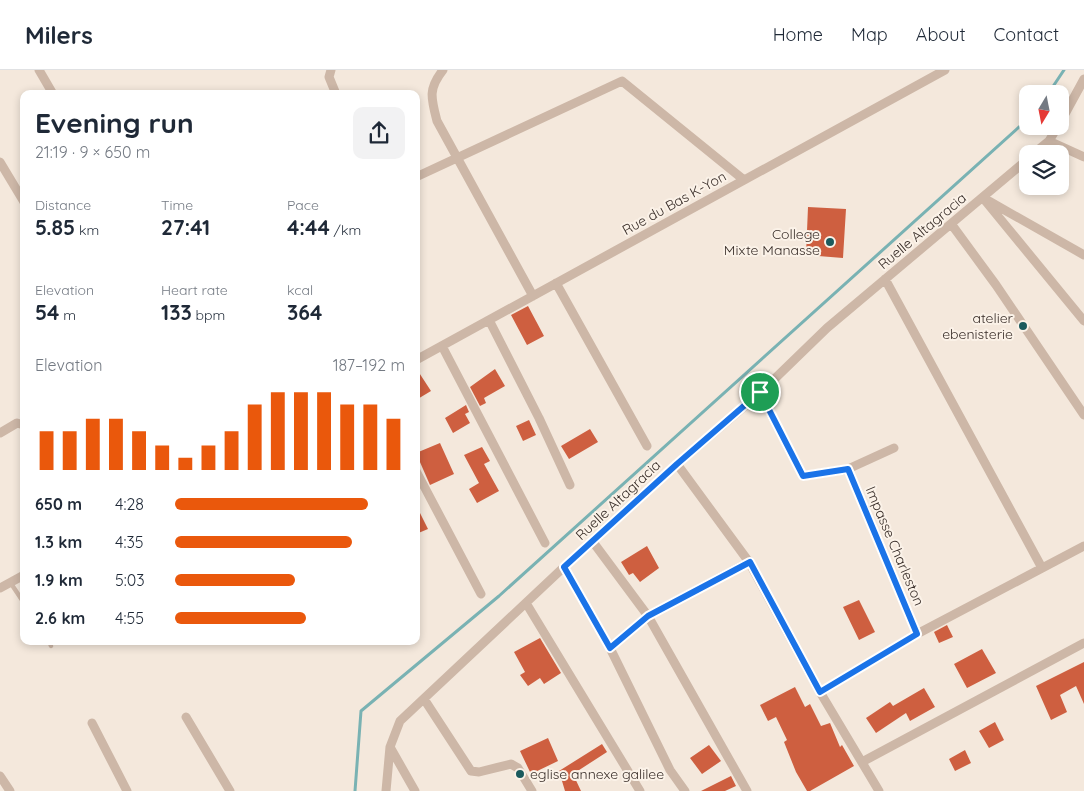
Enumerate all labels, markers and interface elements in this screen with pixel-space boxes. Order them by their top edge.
text: Milers [25,20,93,50]
text: Home [773,23,823,46]
text: Map [851,23,888,46]
text: About [916,23,966,46]
text: Contact [994,23,1059,46]
north arrow [1019,85,1069,135]
map controls [1019,85,1069,195]
text: Evening run [35,105,194,140]
button: share [353,107,405,159]
text: 21:19 · 9 × 650 m [35,142,150,162]
button: layers [1019,145,1069,195]
street label: Rue du Bas K-Yon [619,167,729,239]
street label: Ruelle Altagracia [874,189,970,273]
text: Distance [35,196,91,214]
text: Time [161,196,193,214]
text: Pace [287,196,319,214]
text: 5.85 [35,214,75,240]
text: 27:41 [161,214,210,240]
text: 4:44 [287,214,330,240]
text: km [75,221,99,239]
text: /km [330,221,361,239]
place label: College Mixte Manasse [724,225,820,259]
marker: College Mixte Manasse [824,236,836,248]
text: Elevation [35,281,94,299]
text: Heart rate [161,281,228,299]
text: kcal [287,281,313,299]
text: 54 [35,299,59,325]
text: 133 [161,299,192,325]
text: 364 [287,299,322,325]
text: m [59,306,76,324]
text: bpm [192,306,225,324]
place label: atelier ebenisterie [942,309,1014,343]
marker: atelier ebenisterie [1017,320,1029,332]
text: Elevation [35,355,102,375]
text: 187–192 m [333,355,405,375]
pin [739,371,781,413]
icon: arrive [746,378,774,406]
street label: Ruelle Altagracia [572,456,664,544]
street label: Impasse Charleston [862,484,928,608]
text: 650 m [35,494,82,514]
text: 4:28 [115,494,144,514]
text: 1.3 km [35,532,82,552]
text: 4:35 [115,532,144,552]
text: 1.9 km [35,570,83,590]
text: 5:03 [115,570,145,590]
text: 2.6 km [35,608,85,628]
text: 4:55 [115,608,144,628]
place label: eglise annexe galilee [530,765,664,783]
marker: eglise annexe galilee [514,768,526,780]

